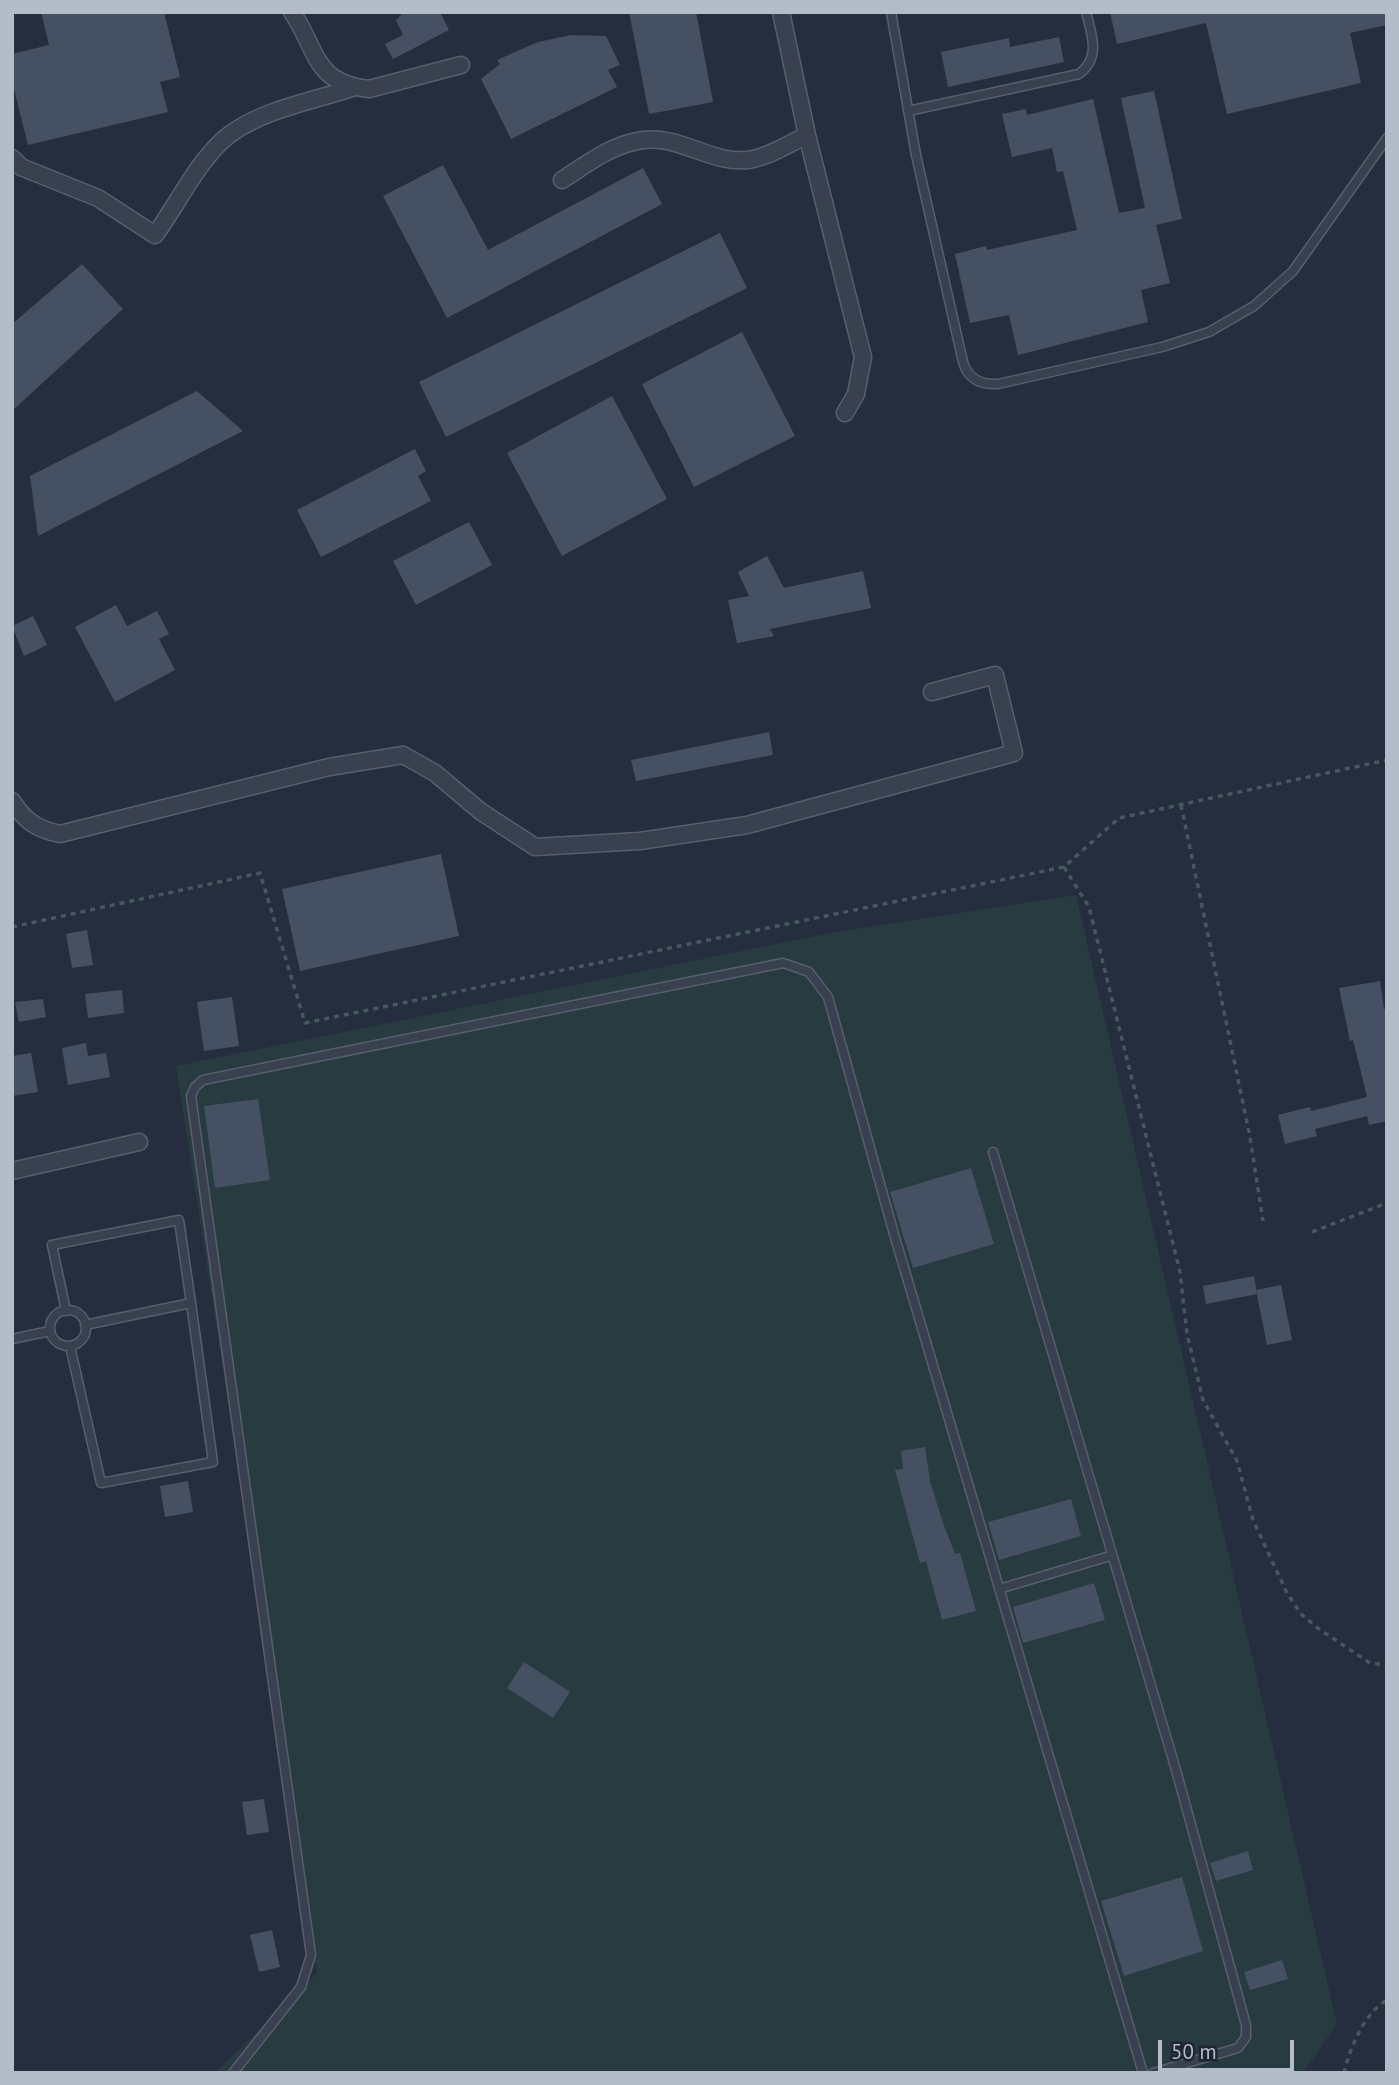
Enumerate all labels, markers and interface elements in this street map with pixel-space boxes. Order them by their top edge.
scale bar [1161,2025,1298,2070]
text: 50 m [1171,2038,1217,2065]

